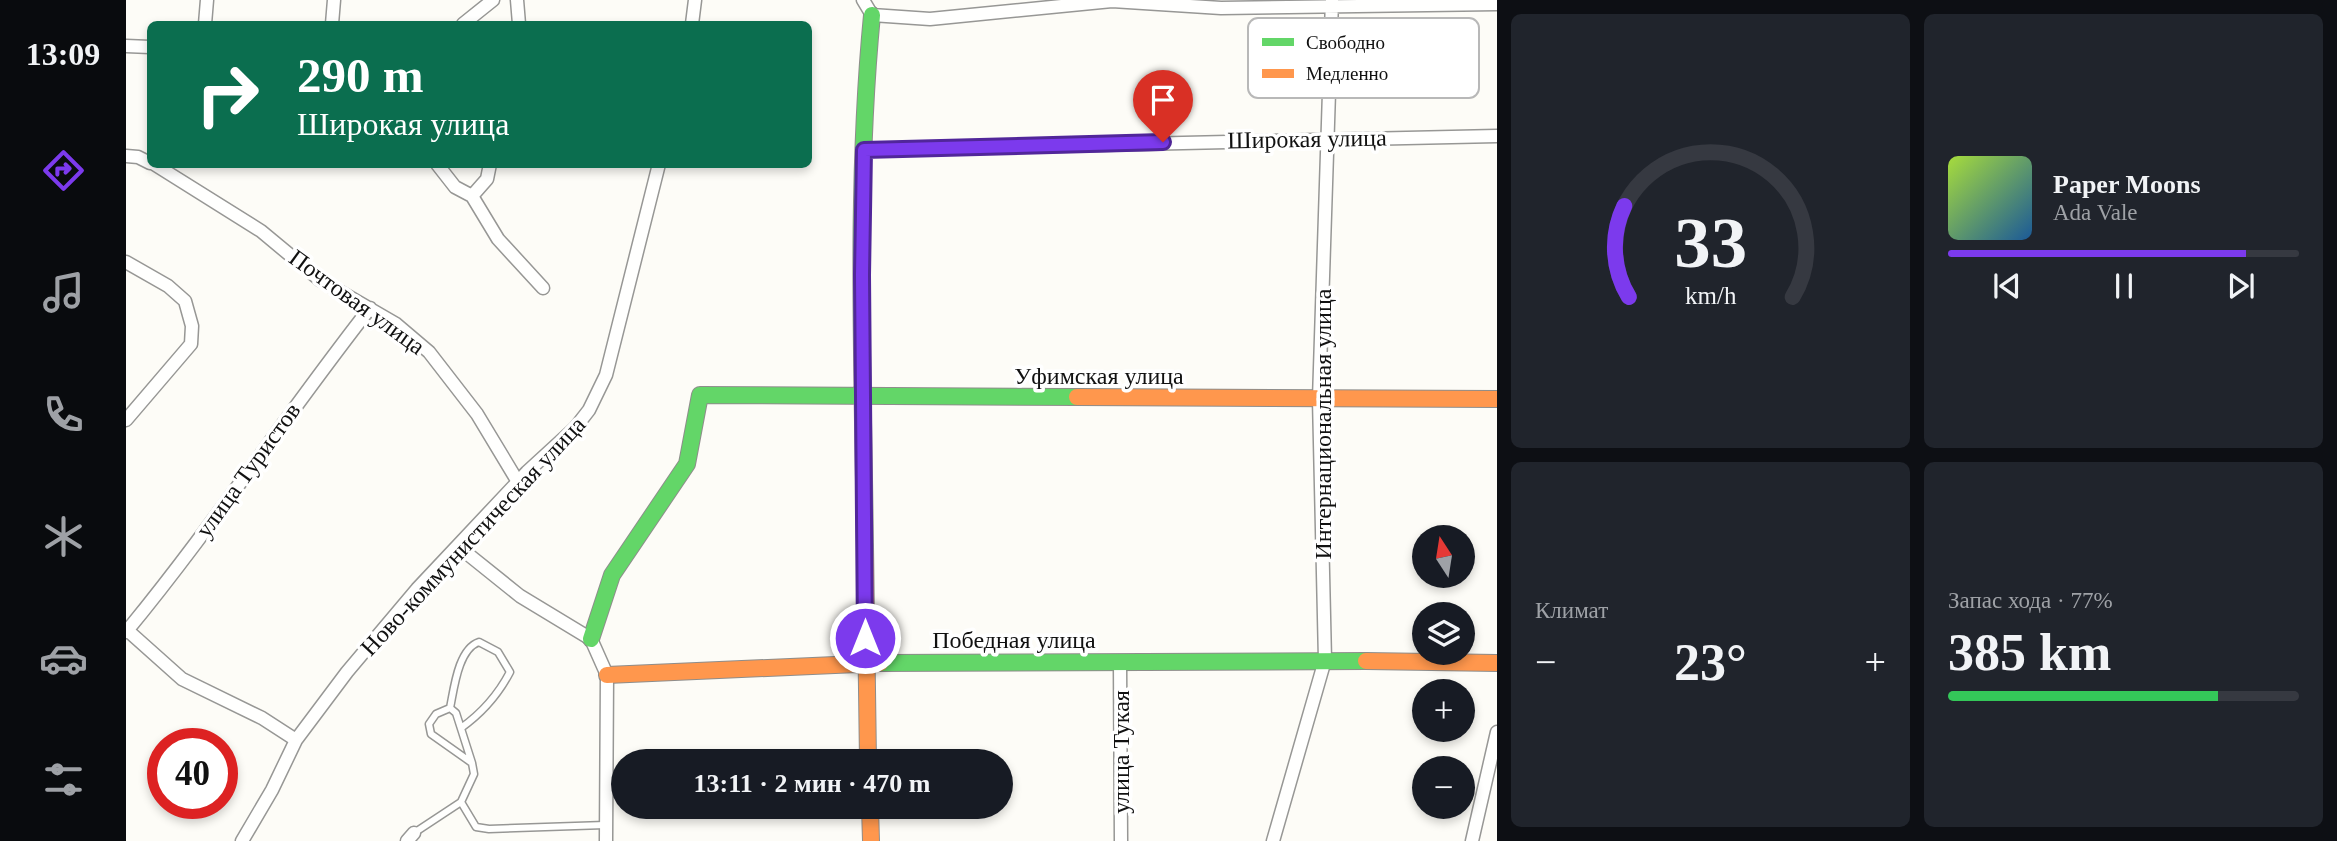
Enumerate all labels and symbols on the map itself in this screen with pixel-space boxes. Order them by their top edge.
legend [1248,18,1479,98]
text: Свободно [1306,32,1385,53]
text: Медленно [1306,63,1388,84]
pin [1133,70,1193,142]
street label: Широкая улица [1227,125,1387,153]
street label: Почтовая улица [284,244,430,360]
street label: Интернациональная улица [1310,288,1336,559]
street label: Уфимская улица [1014,363,1184,389]
street label: улица Туристов [191,398,305,542]
street label: Ново-коммунистическая улица [355,411,591,661]
north arrow [1412,525,1475,588]
position arrow [828,601,902,675]
street label: Победная улица [932,627,1096,653]
street label: улица Тукая [1108,690,1134,814]
speed limit sign: 40 [147,728,238,819]

